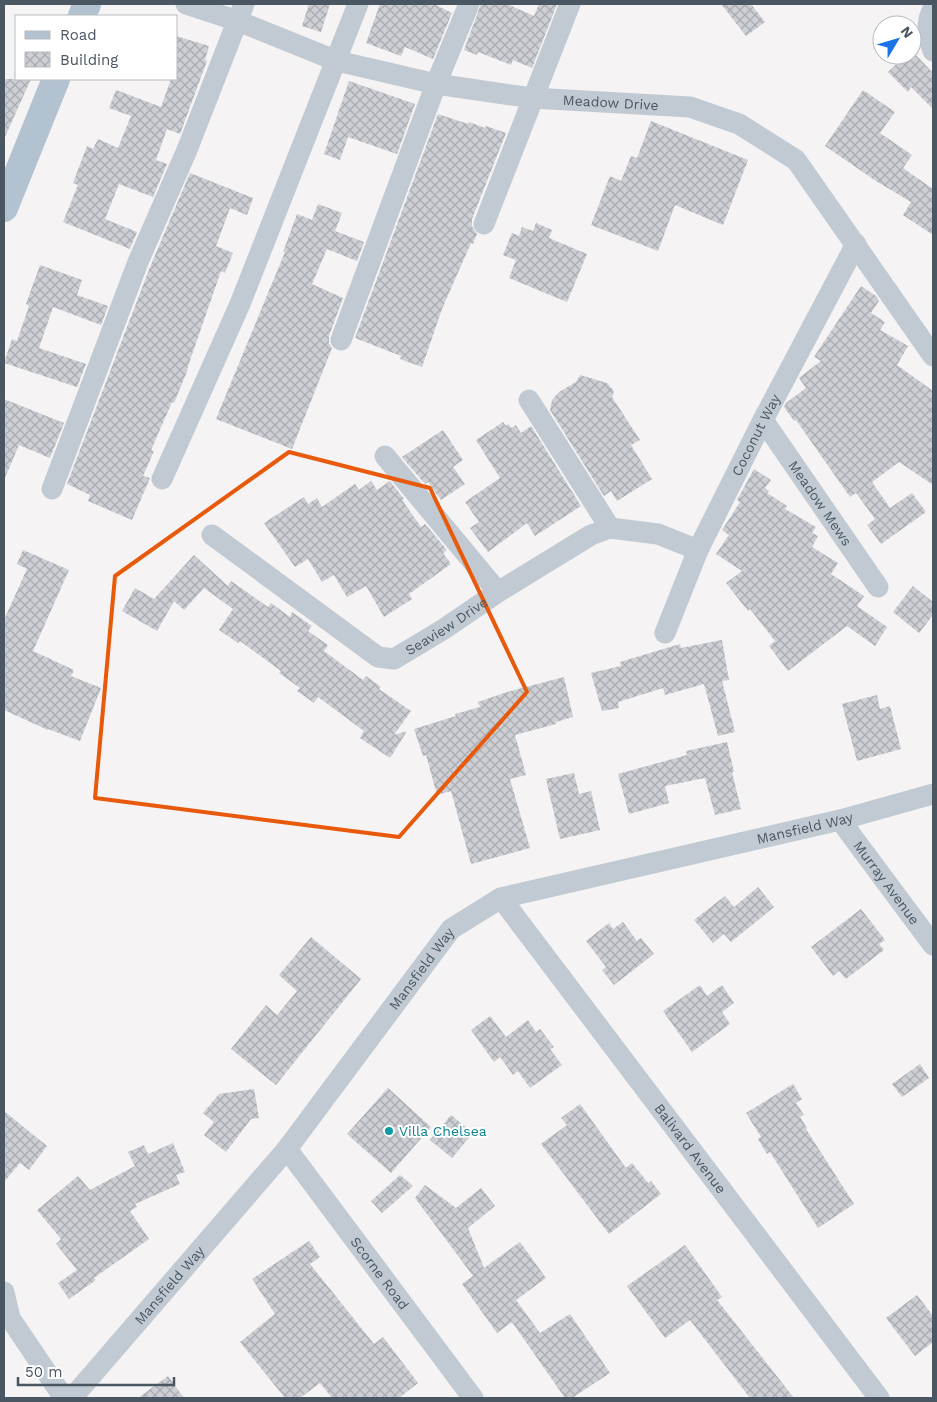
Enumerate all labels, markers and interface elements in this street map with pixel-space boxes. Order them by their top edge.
legend [15,15,178,80]
north arrow [872,15,922,65]
text: N [898,23,917,41]
text: Road [60,26,97,44]
text: Building [60,51,118,69]
street label: Meadow Drive [562,92,659,113]
street label: Coconut Way [728,391,784,479]
street label: Meadow Mews [785,458,855,549]
street label: Seaview Drive [402,594,491,658]
street label: Mansfield Way [755,809,856,847]
street label: Murray Avenue [850,838,923,927]
street label: Mansfield Way [386,924,458,1013]
street label: Balivard Avenue [651,1100,729,1196]
place label: Villa Chelsea [399,1123,487,1139]
marker: Villa Chelsea [383,1125,395,1137]
street label: Scorne Road [347,1234,412,1313]
street label: Mansfield Way [131,1242,208,1328]
scale bar [18,1354,174,1386]
text: 50 m [25,1363,62,1381]

